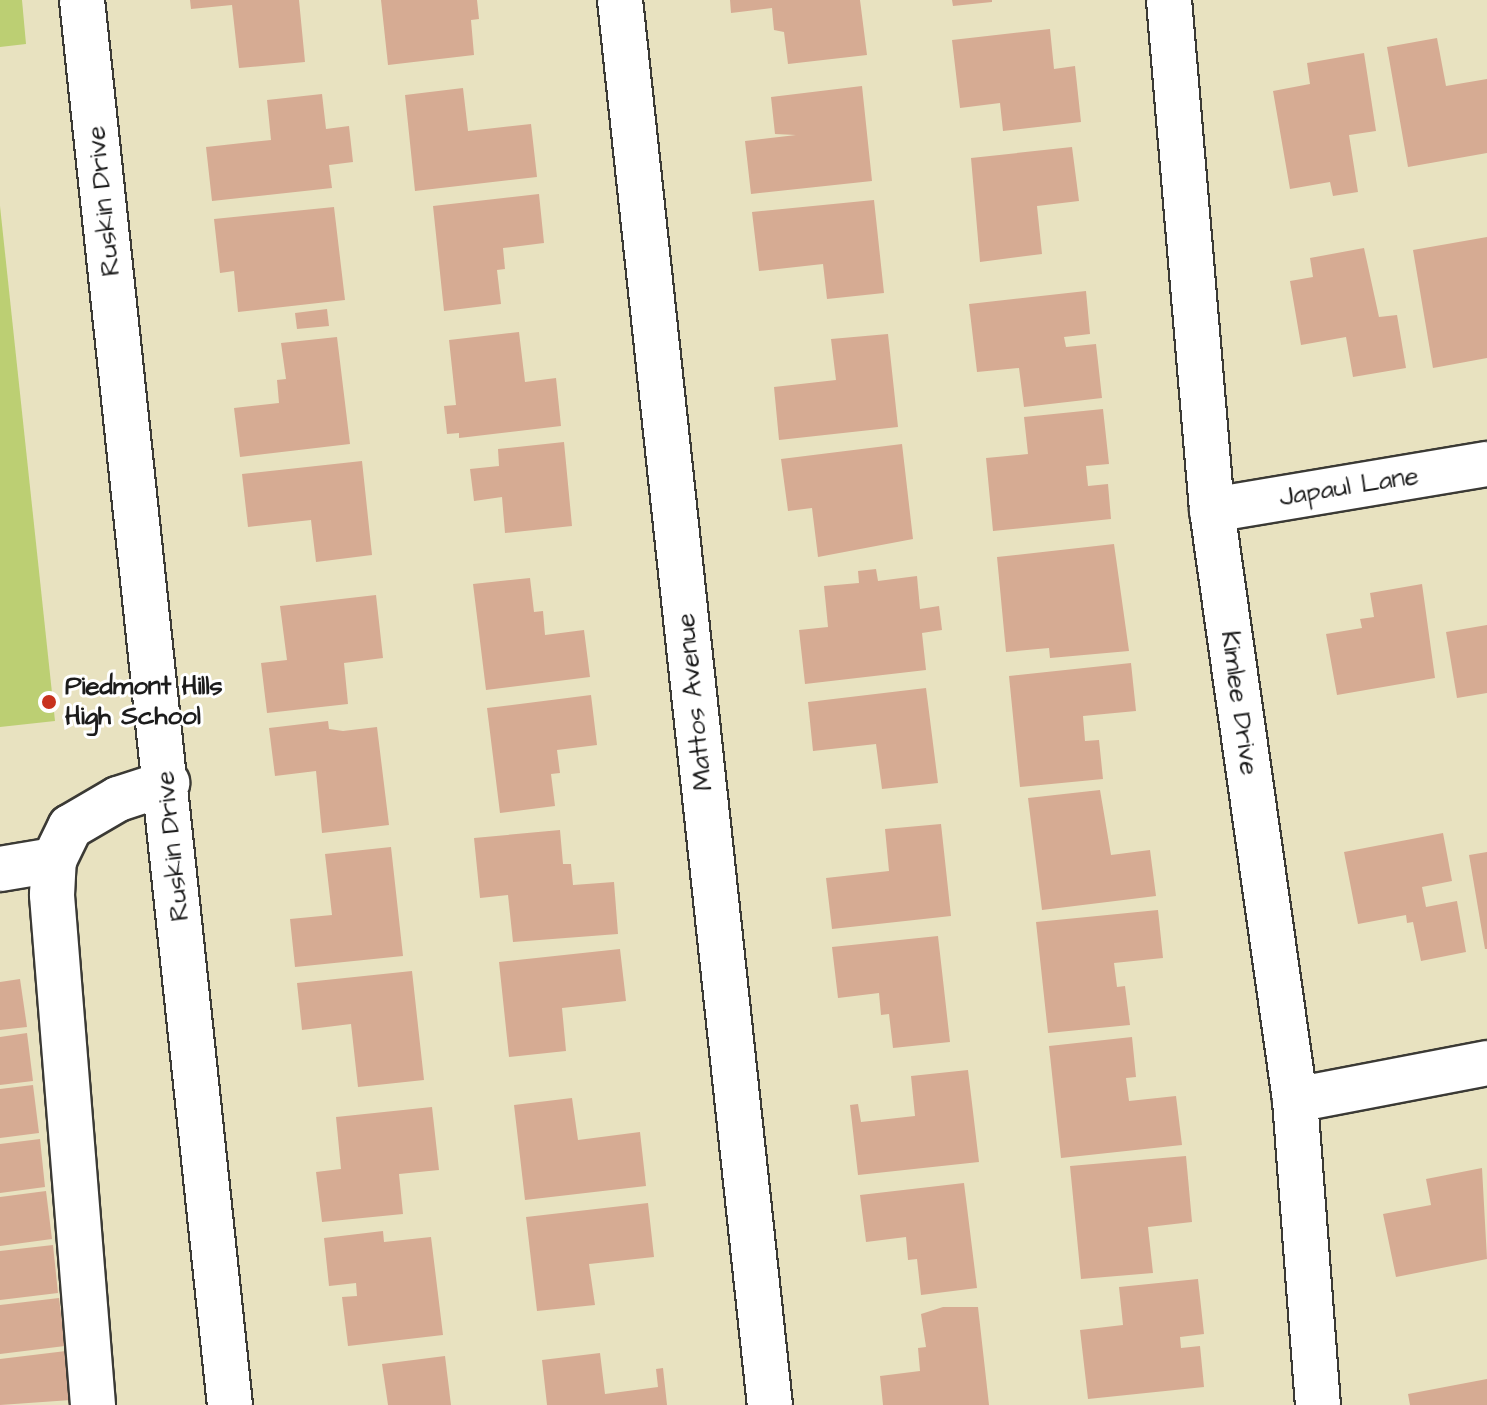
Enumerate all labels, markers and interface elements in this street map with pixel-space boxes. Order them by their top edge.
street label: Ruskin Drive [81,124,127,278]
street label: Japaul Lane [1277,461,1421,513]
street label: Mattos Avenue [670,612,720,792]
street label: Kimlee Drive [1213,629,1265,777]
place label: Piedmont Hills High School [65,671,223,732]
marker: Piedmont Hills High School [40,693,58,711]
street label: Ruskin Drive [150,769,196,923]

